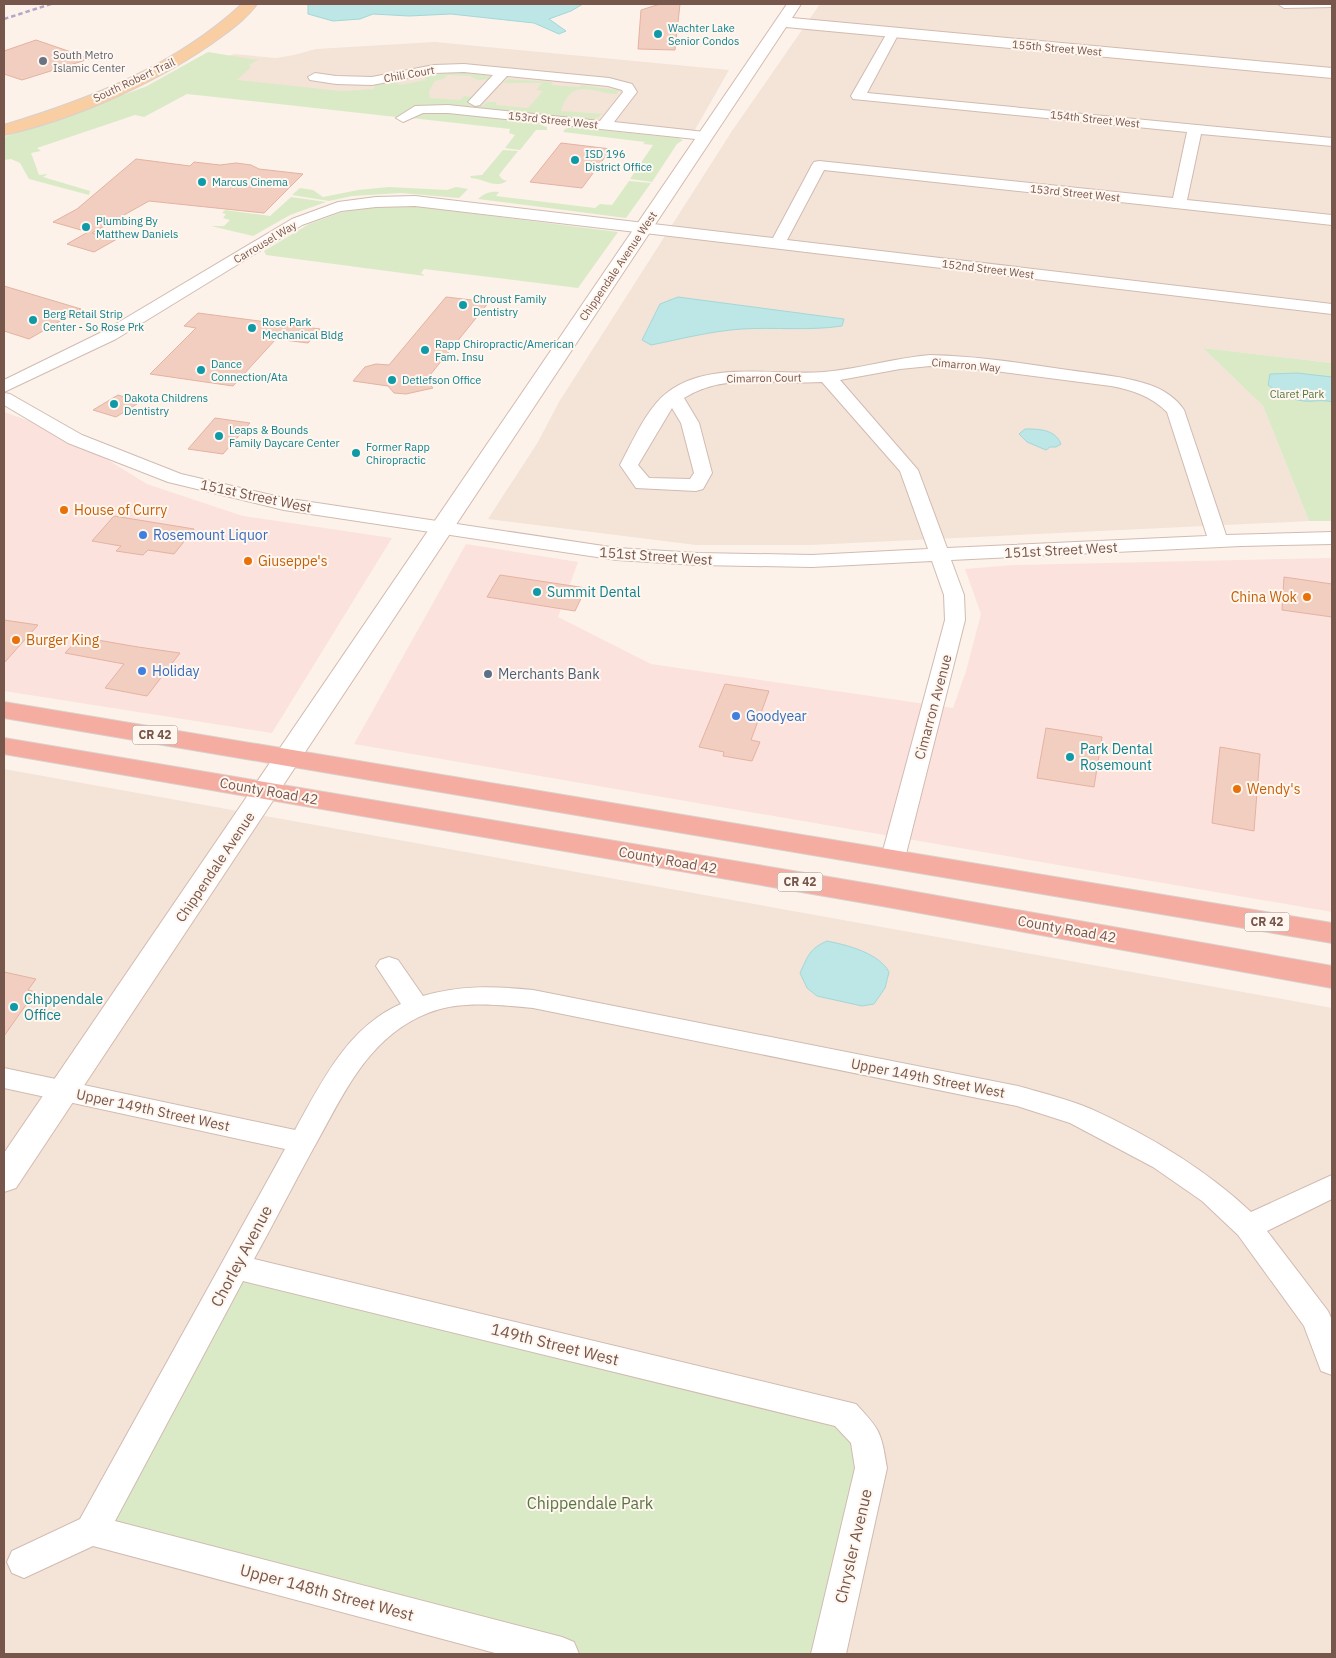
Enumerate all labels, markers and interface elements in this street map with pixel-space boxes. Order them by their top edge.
place label: Wachter Lake Senior Condos [668,21,739,48]
marker: Wachter Lake Senior Condos [652,28,664,40]
street label: 155th Street West [1012,37,1103,59]
place label: South Metro Islamic Center [53,48,125,75]
marker: South Metro Islamic Center [37,55,49,67]
street label: South Robert Trail [91,55,177,105]
street label: Chili Court [382,63,436,85]
street label: 154th Street West [1049,107,1141,131]
street label: 153rd Street West [507,108,599,132]
place label: ISD 196 District Office [585,147,652,174]
marker: ISD 196 District Office [569,154,581,166]
place label: Marcus Cinema [212,175,288,189]
marker: Marcus Cinema [196,176,208,188]
street label: 153rd Street West [1029,181,1121,205]
street label: Chippendale Avenue West [576,209,660,323]
place label: Plumbing By Matthew Daniels [96,214,178,241]
street label: Carrousel Way [231,217,300,266]
marker: Plumbing By Matthew Daniels [80,221,92,233]
street label: 152nd Street West [941,256,1035,282]
place label: Chroust Family Dentistry [473,292,547,319]
marker: Chroust Family Dentistry [457,299,469,311]
place label: Berg Retail Strip Center - So Rose Prk [43,307,144,334]
marker: Berg Retail Strip Center - So Rose Prk [27,314,39,326]
place label: Rose Park Mechanical Bldg [262,315,343,342]
marker: Rose Park Mechanical Bldg [246,322,258,334]
place label: Rapp Chiropractic/American Fam. Insu [435,337,574,364]
marker: Rapp Chiropractic/American Fam. Insu [419,344,431,356]
street label: Cimarron Way [931,355,1002,375]
place label: Dance Connection/Ata [211,357,288,384]
marker: Dance Connection/Ata [195,364,207,376]
street label: Cimarron Court [726,370,802,386]
place label: Detlefson Office [402,373,481,387]
marker: Detlefson Office [386,374,398,386]
park label: Claret Park [1270,387,1324,401]
place label: Dakota Childrens Dentistry [124,391,208,418]
marker: Dakota Childrens Dentistry [108,398,120,410]
place label: Leaps & Bounds Family Daycare Center [229,423,340,450]
marker: Leaps & Bounds Family Daycare Center [213,430,225,442]
place label: Former Rapp Chiropractic [366,440,430,467]
marker: Former Rapp Chiropractic [350,447,362,459]
street label: 151st Street West [199,475,313,517]
place label: House of Curry [74,501,167,519]
marker: House of Curry [58,504,70,516]
place label: Rosemount Liquor [153,526,268,544]
marker: Rosemount Liquor [137,529,149,541]
street label: 151st Street West [1004,538,1118,562]
street label: 151st Street West [599,543,713,569]
place label: Giuseppe's [258,552,328,570]
marker: Giuseppe's [242,555,254,567]
place label: Summit Dental [547,583,641,601]
marker: Summit Dental [531,586,543,598]
place label: China Wok [1231,588,1298,606]
marker: China Wok [1301,591,1313,603]
place label: Burger King [26,631,100,649]
marker: Burger King [10,634,22,646]
street label: Cimarron Avenue [910,652,956,761]
place label: Holiday [152,662,200,680]
marker: Holiday [136,665,148,677]
place label: Merchants Bank [498,665,600,683]
marker: Merchants Bank [482,668,494,680]
place label: Goodyear [746,707,807,725]
marker: Goodyear [730,710,742,722]
road number: CR 42 [132,726,178,744]
place label: Park Dental Rosemount [1080,740,1153,774]
marker: Park Dental Rosemount [1064,751,1076,763]
street label: County Road 42 [218,773,320,809]
place label: Wendy's [1247,780,1301,798]
marker: Wendy's [1231,783,1243,795]
street label: Chippendale Avenue [171,808,259,926]
street label: County Road 42 [617,842,719,878]
road number: CR 42 [778,872,822,892]
street label: County Road 42 [1016,911,1118,947]
road number: CR 42 [1244,912,1290,932]
place label: Chippendale Office [24,990,103,1024]
marker: Chippendale Office [8,1001,20,1013]
street label: Upper 149th Street West [849,1054,1007,1102]
street label: Upper 149th Street West [75,1085,231,1135]
street label: Chorley Avenue [206,1202,276,1310]
street label: 149th Street West [489,1318,621,1370]
street label: Chrysler Avenue [830,1487,876,1605]
park label: Chippendale Park [527,1493,654,1513]
street label: Upper 148th Street West [238,1559,416,1625]

